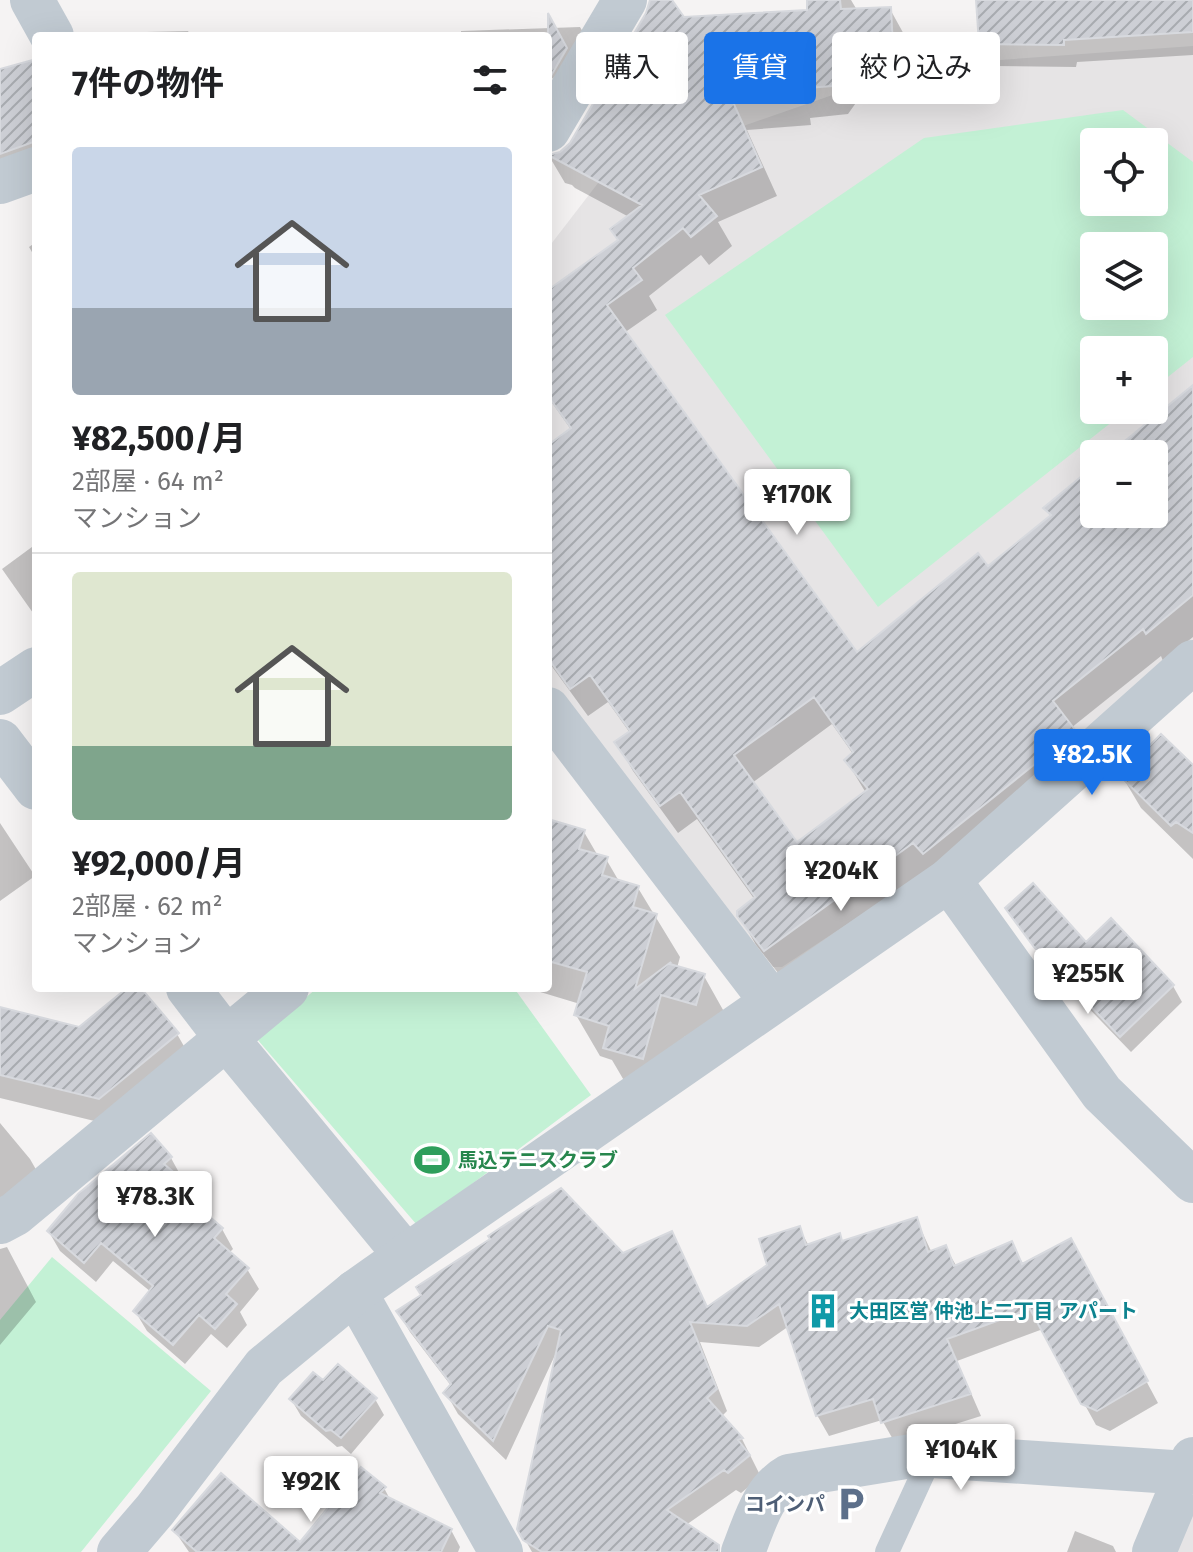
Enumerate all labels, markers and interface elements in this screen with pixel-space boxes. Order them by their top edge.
chip: 購入 [576,32,688,104]
chip: 賃貸 [704,32,816,104]
chip: 絞り込み [832,32,1000,104]
icon: filters [468,58,512,102]
text: 7件の物件 [72,63,224,104]
map controls [1080,128,1168,528]
button: locate [1080,128,1168,216]
icon: home [220,199,364,343]
button: layers [1080,232,1168,320]
button: + [1080,336,1168,424]
text: ¥82,500/月 [72,418,246,459]
button: − [1080,440,1168,528]
text: 2部屋 · 64 m² [72,466,224,497]
pin: ¥170K [741,469,853,537]
text: ¥170K [762,479,832,510]
text: マンション [72,503,202,534]
icon: home [220,624,364,768]
pin: ¥82.5K [1027,729,1157,797]
text: ¥82.5K [1052,739,1132,770]
text: ¥92,000/月 [72,843,246,884]
pin: ¥204K [785,845,897,913]
text: ¥204K [804,855,878,886]
text: 2部屋 · 62 m² [72,891,223,922]
text: マンション [72,928,202,959]
pin: ¥255K [1032,948,1144,1016]
text: ¥255K [1052,958,1124,989]
sports icon: 馬込テニスクラブ [413,1141,451,1179]
place label: 馬込テニスクラブ [458,1148,618,1172]
pin: ¥78.3K [90,1171,220,1239]
text: ¥78.3K [116,1181,194,1212]
building icon: 大田区営 仲池上二丁目 アパート [804,1292,842,1330]
place label: 大田区営 仲池上二丁目 アパート [849,1299,1138,1323]
pin: ¥104K [905,1424,1017,1492]
text: ¥104K [925,1434,997,1465]
pin: ¥92K [264,1456,358,1524]
text: ¥92K [282,1466,340,1497]
parking icon: コインパ [832,1485,870,1523]
place label: コインパ [745,1492,825,1516]

